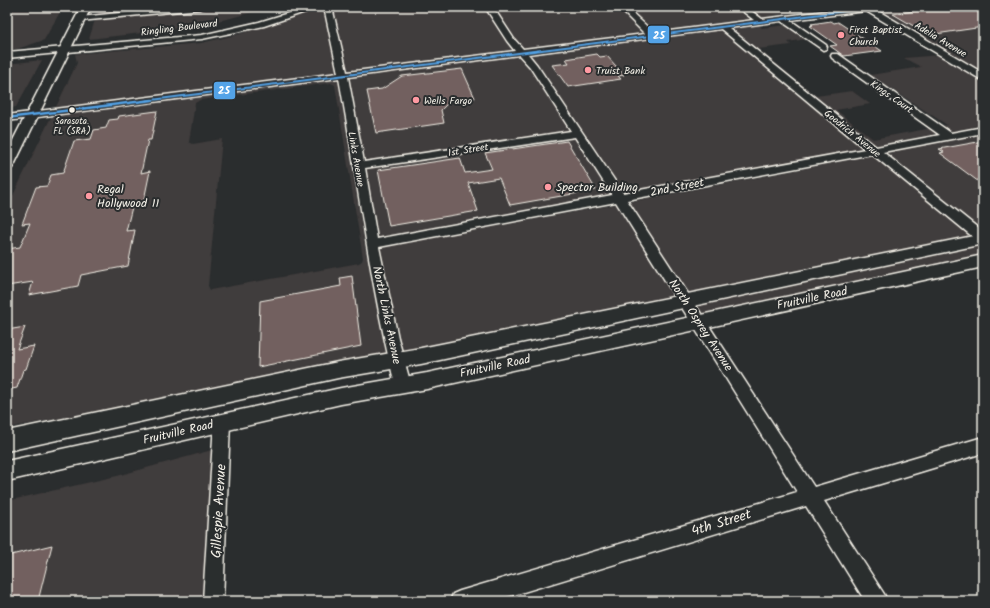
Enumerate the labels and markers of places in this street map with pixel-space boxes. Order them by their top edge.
place label: First Baptist Church [849,22,902,50]
marker: First Baptist Church [836,30,846,40]
place label: Truist Bank [596,63,645,79]
marker: Truist Bank [583,65,593,75]
place label: Wells Fargo [424,93,472,109]
marker: Wells Fargo [411,95,421,105]
marker: Sarasota, FL (SRA) [67,105,77,115]
place label: Sarasota, FL (SRA) [53,114,91,139]
place label: Spector Building [556,178,638,197]
place label: Regal Hollywood 11 [97,180,160,213]
marker: Spector Building [543,182,553,192]
marker: Regal Hollywood 11 [84,191,94,201]

